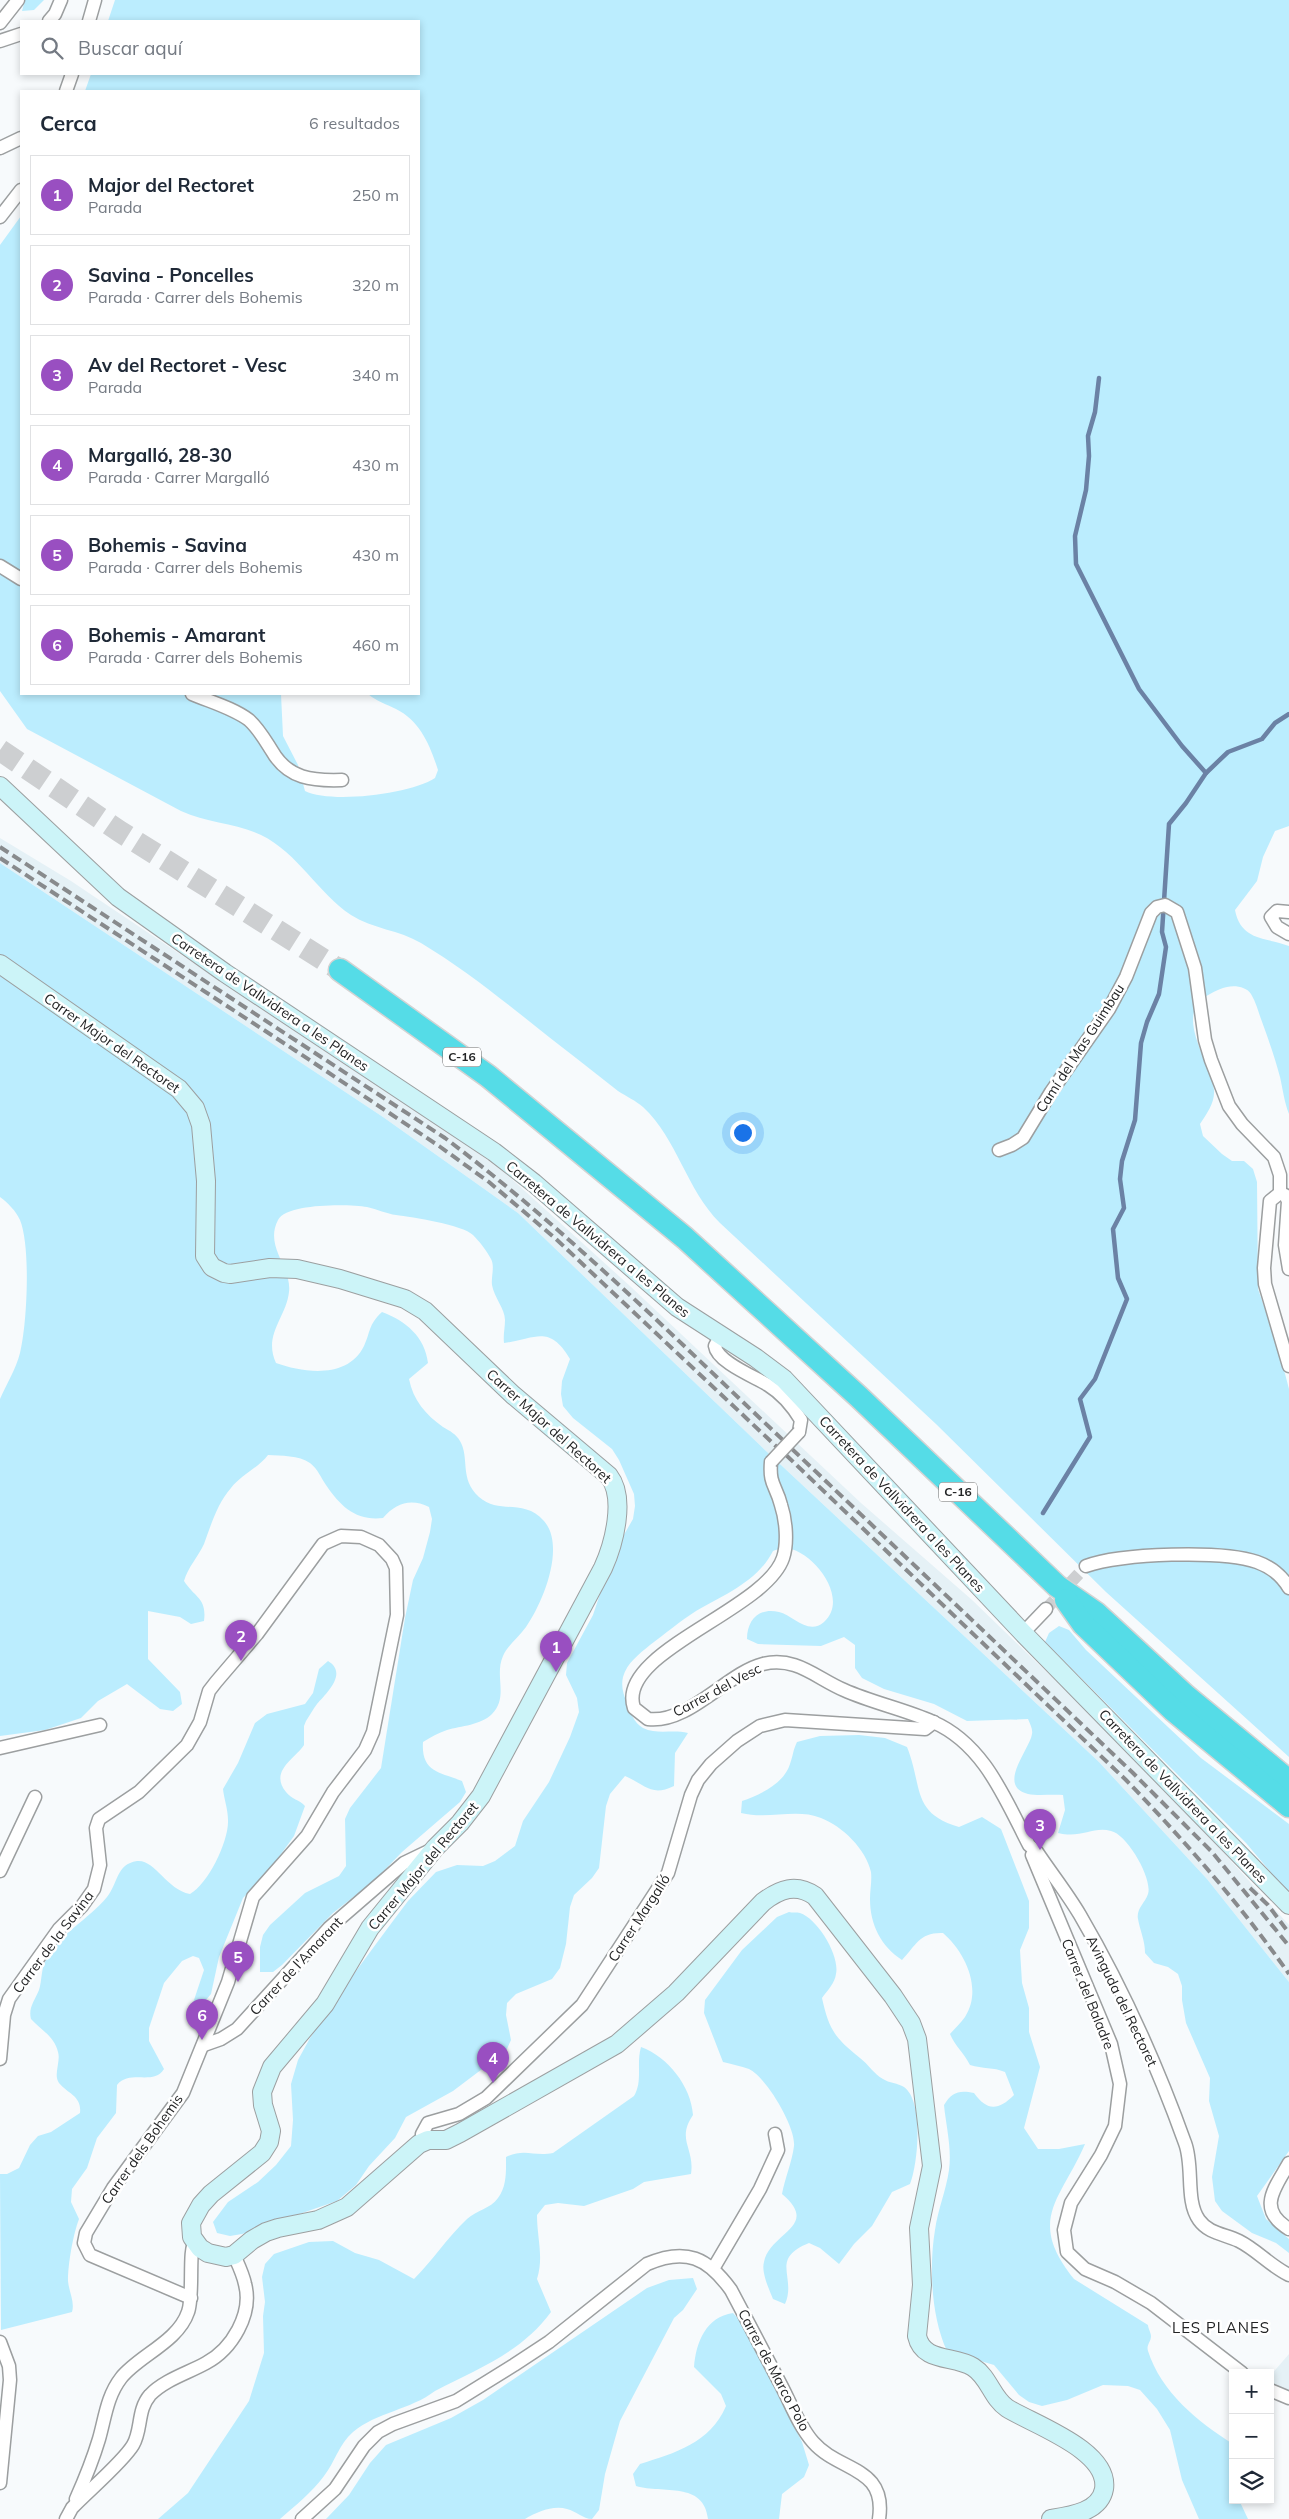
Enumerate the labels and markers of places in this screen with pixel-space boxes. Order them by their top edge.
pin: 2 [225,1620,257,1661]
pin: 1 [540,1631,572,1672]
pin: 3 [1024,1809,1056,1850]
pin: 5 [222,1941,254,1982]
pin: 6 [186,1999,218,2040]
pin: 4 [477,2042,509,2083]

